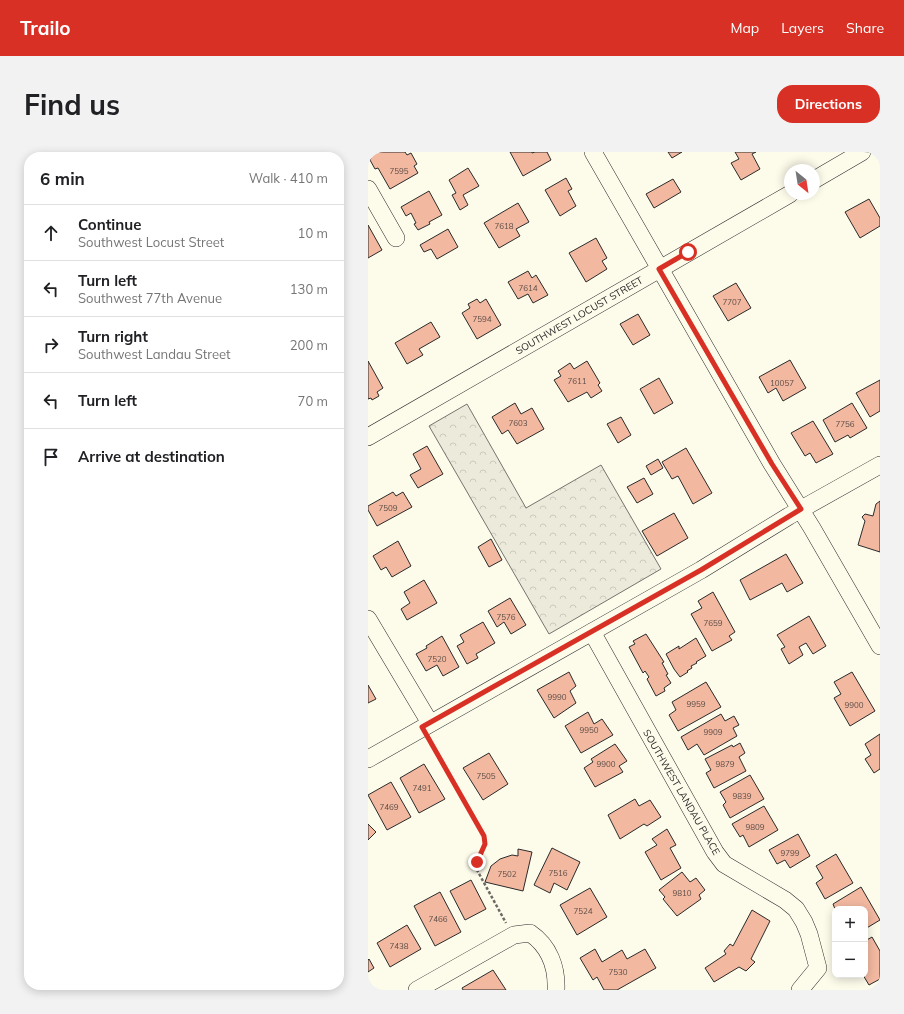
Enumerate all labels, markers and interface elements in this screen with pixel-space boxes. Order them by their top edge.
text: Trailo [20,16,71,40]
text: Map [730,19,759,37]
text: Layers [781,19,824,37]
text: Share [846,19,884,37]
button: Directions [777,85,880,123]
text: Find us [24,87,120,122]
north arrow [784,164,820,200]
house number: 7595 [389,166,409,176]
text: 6 min [40,168,85,189]
text: Walk · 410 m [249,170,328,186]
text: Continue [78,215,141,234]
house number: 7618 [494,221,514,231]
icon: ahead [40,222,62,244]
text: 10 m [298,225,328,241]
text: Southwest Locust Street [78,234,224,250]
route start [679,243,697,261]
text: Turn left [78,271,137,290]
street label: SOUTHWEST LOCUST STREET [513,274,645,357]
icon: left [40,278,62,300]
text: 130 m [290,281,328,297]
house number: 7614 [518,283,538,293]
text: Southwest 77th Avenue [78,290,222,306]
house number: 7707 [722,297,742,307]
house number: 7594 [472,314,492,324]
text: Turn right [78,327,148,346]
icon: right [40,334,62,356]
text: 200 m [290,337,328,353]
text: Southwest Landau Street [78,346,231,362]
house number: 7611 [567,376,587,386]
house number: 10057 [770,378,794,388]
icon: left [40,390,62,412]
text: Turn left [78,391,137,410]
text: 70 m [298,393,328,409]
house number: 7603 [508,418,528,428]
house number: 7756 [835,419,855,429]
icon: arrive [40,446,62,468]
text: Arrive at destination [78,447,225,466]
house number: 7509 [378,503,398,513]
house number: 7576 [496,612,516,622]
house number: 7659 [703,618,723,628]
house number: 7520 [427,654,447,664]
house number: 9990 [547,692,567,702]
house number: 9959 [686,699,706,709]
house number: 9900 [844,700,864,710]
house number: 9950 [579,725,599,735]
street label: SOUTHWEST LANDAU PLACE [640,727,723,857]
house number: 9909 [703,727,723,737]
house number: 9900 [596,759,616,769]
house number: 9879 [715,759,735,769]
house number: 7505 [476,771,496,781]
house number: 7491 [412,783,432,793]
house number: 9839 [732,791,752,801]
house number: 7469 [379,802,399,812]
house number: 9809 [745,822,765,832]
house number: 9799 [780,848,800,858]
route end [468,853,486,871]
house number: 7516 [548,868,568,878]
house number: 7502 [497,869,517,879]
house number: 9810 [672,888,692,898]
house number: 7524 [573,906,593,916]
map controls [832,906,868,978]
button: + [832,906,868,942]
house number: 7466 [428,914,448,924]
house number: 7438 [389,941,409,951]
button: − [832,942,868,978]
house number: 7530 [608,967,628,977]

